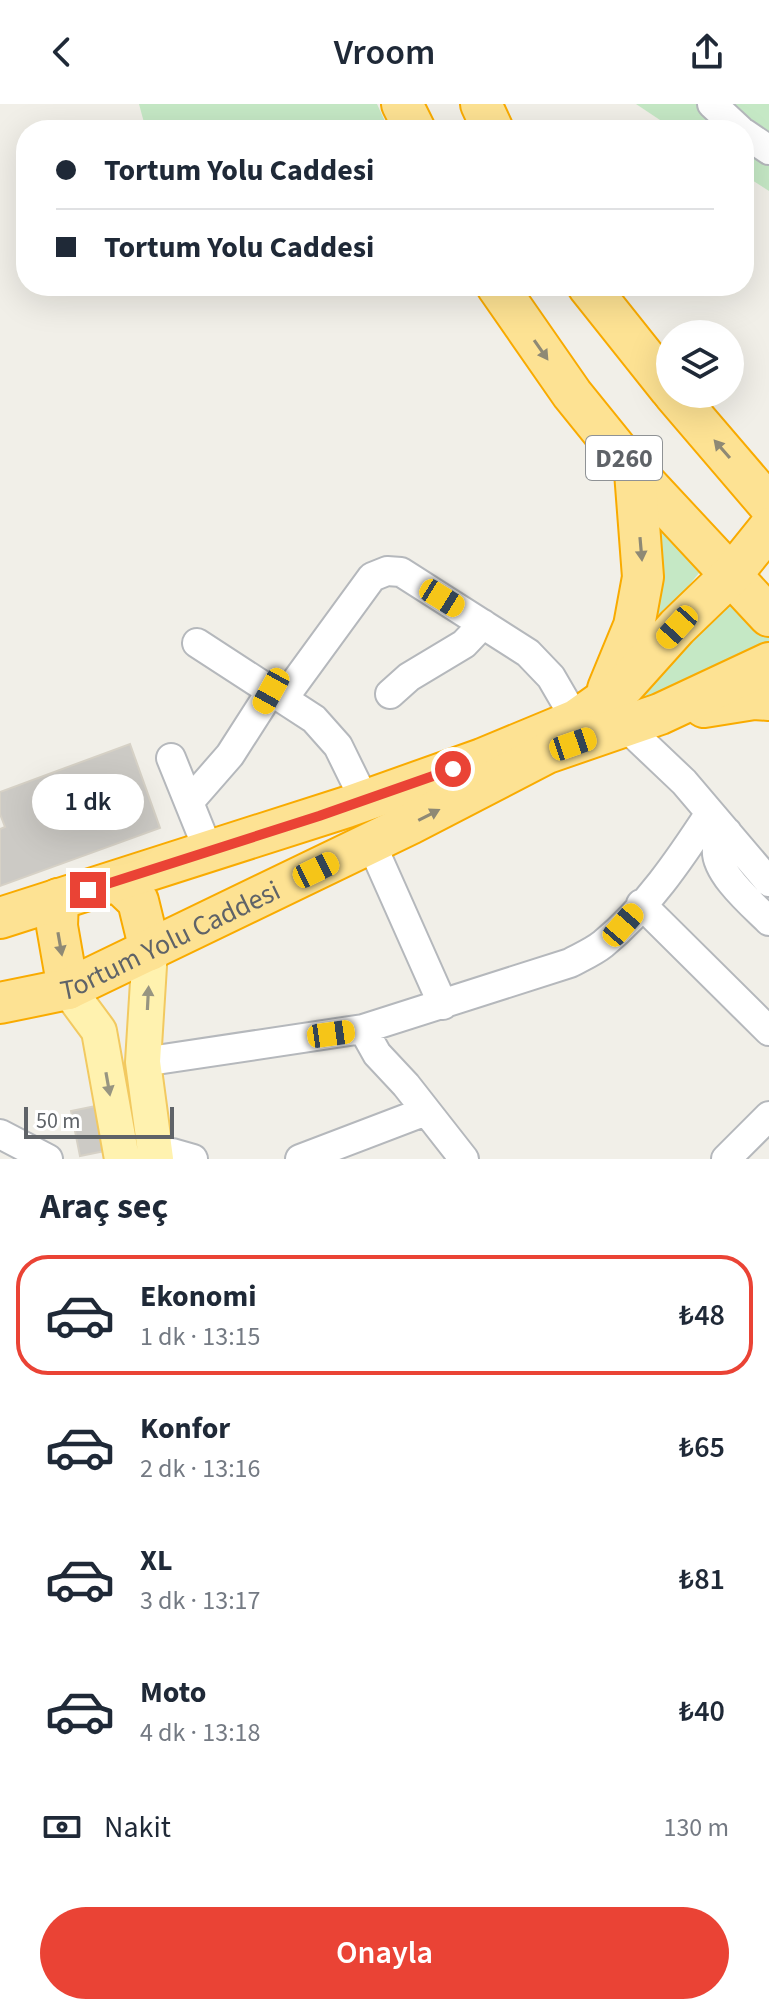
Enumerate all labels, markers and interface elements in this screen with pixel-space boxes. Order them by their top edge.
text: Vroom [334,27,435,78]
icon: back [40,30,84,74]
icon: share [685,30,729,74]
text: Tortum Yolu Caddesi [104,149,374,192]
text: Tortum Yolu Caddesi [104,226,374,269]
map controls [656,320,744,408]
button: layers [656,320,744,408]
one-way arrow [533,340,548,361]
road number: D260 [586,436,662,480]
one-way arrow [713,440,731,459]
one-way arrow [635,537,648,562]
car [415,575,469,621]
car [652,601,702,653]
car [249,664,293,718]
car [546,725,600,763]
route start [435,751,471,787]
callout: 1 dk [32,774,144,830]
text: 1 dk [65,783,111,820]
one-way arrow [417,808,440,821]
car [289,849,343,891]
street label: Tortum Yolu Caddesi [57,871,287,1011]
route end [70,872,106,908]
car [598,899,648,951]
one-way arrow [55,932,67,957]
one-way arrow [142,985,155,1010]
car [306,1019,356,1049]
one-way arrow [103,1072,115,1097]
scale bar [24,1103,174,1139]
text: 50 m [36,1105,81,1137]
text: Araç seç [40,1181,168,1232]
text: Ekonomi [140,1275,257,1318]
icon: car [44,1279,116,1351]
text: ₺48 [679,1294,725,1337]
text: 1 dk · 13:15 [140,1318,260,1355]
text: Konfor [140,1407,230,1450]
icon: car [44,1411,116,1483]
text: ₺65 [679,1426,725,1469]
text: 2 dk · 13:16 [140,1450,260,1487]
text: XL [140,1539,173,1582]
icon: car [44,1543,116,1615]
text: ₺81 [679,1558,725,1601]
text: 3 dk · 13:17 [140,1582,260,1619]
text: Moto [140,1671,206,1714]
icon: car [44,1675,116,1747]
text: ₺40 [679,1690,725,1733]
text: 4 dk · 13:18 [140,1714,260,1751]
icon: cash [40,1805,84,1849]
text: Nakit [104,1806,171,1849]
text: 130 m [663,1809,729,1846]
button: Onayla [40,1907,729,1999]

